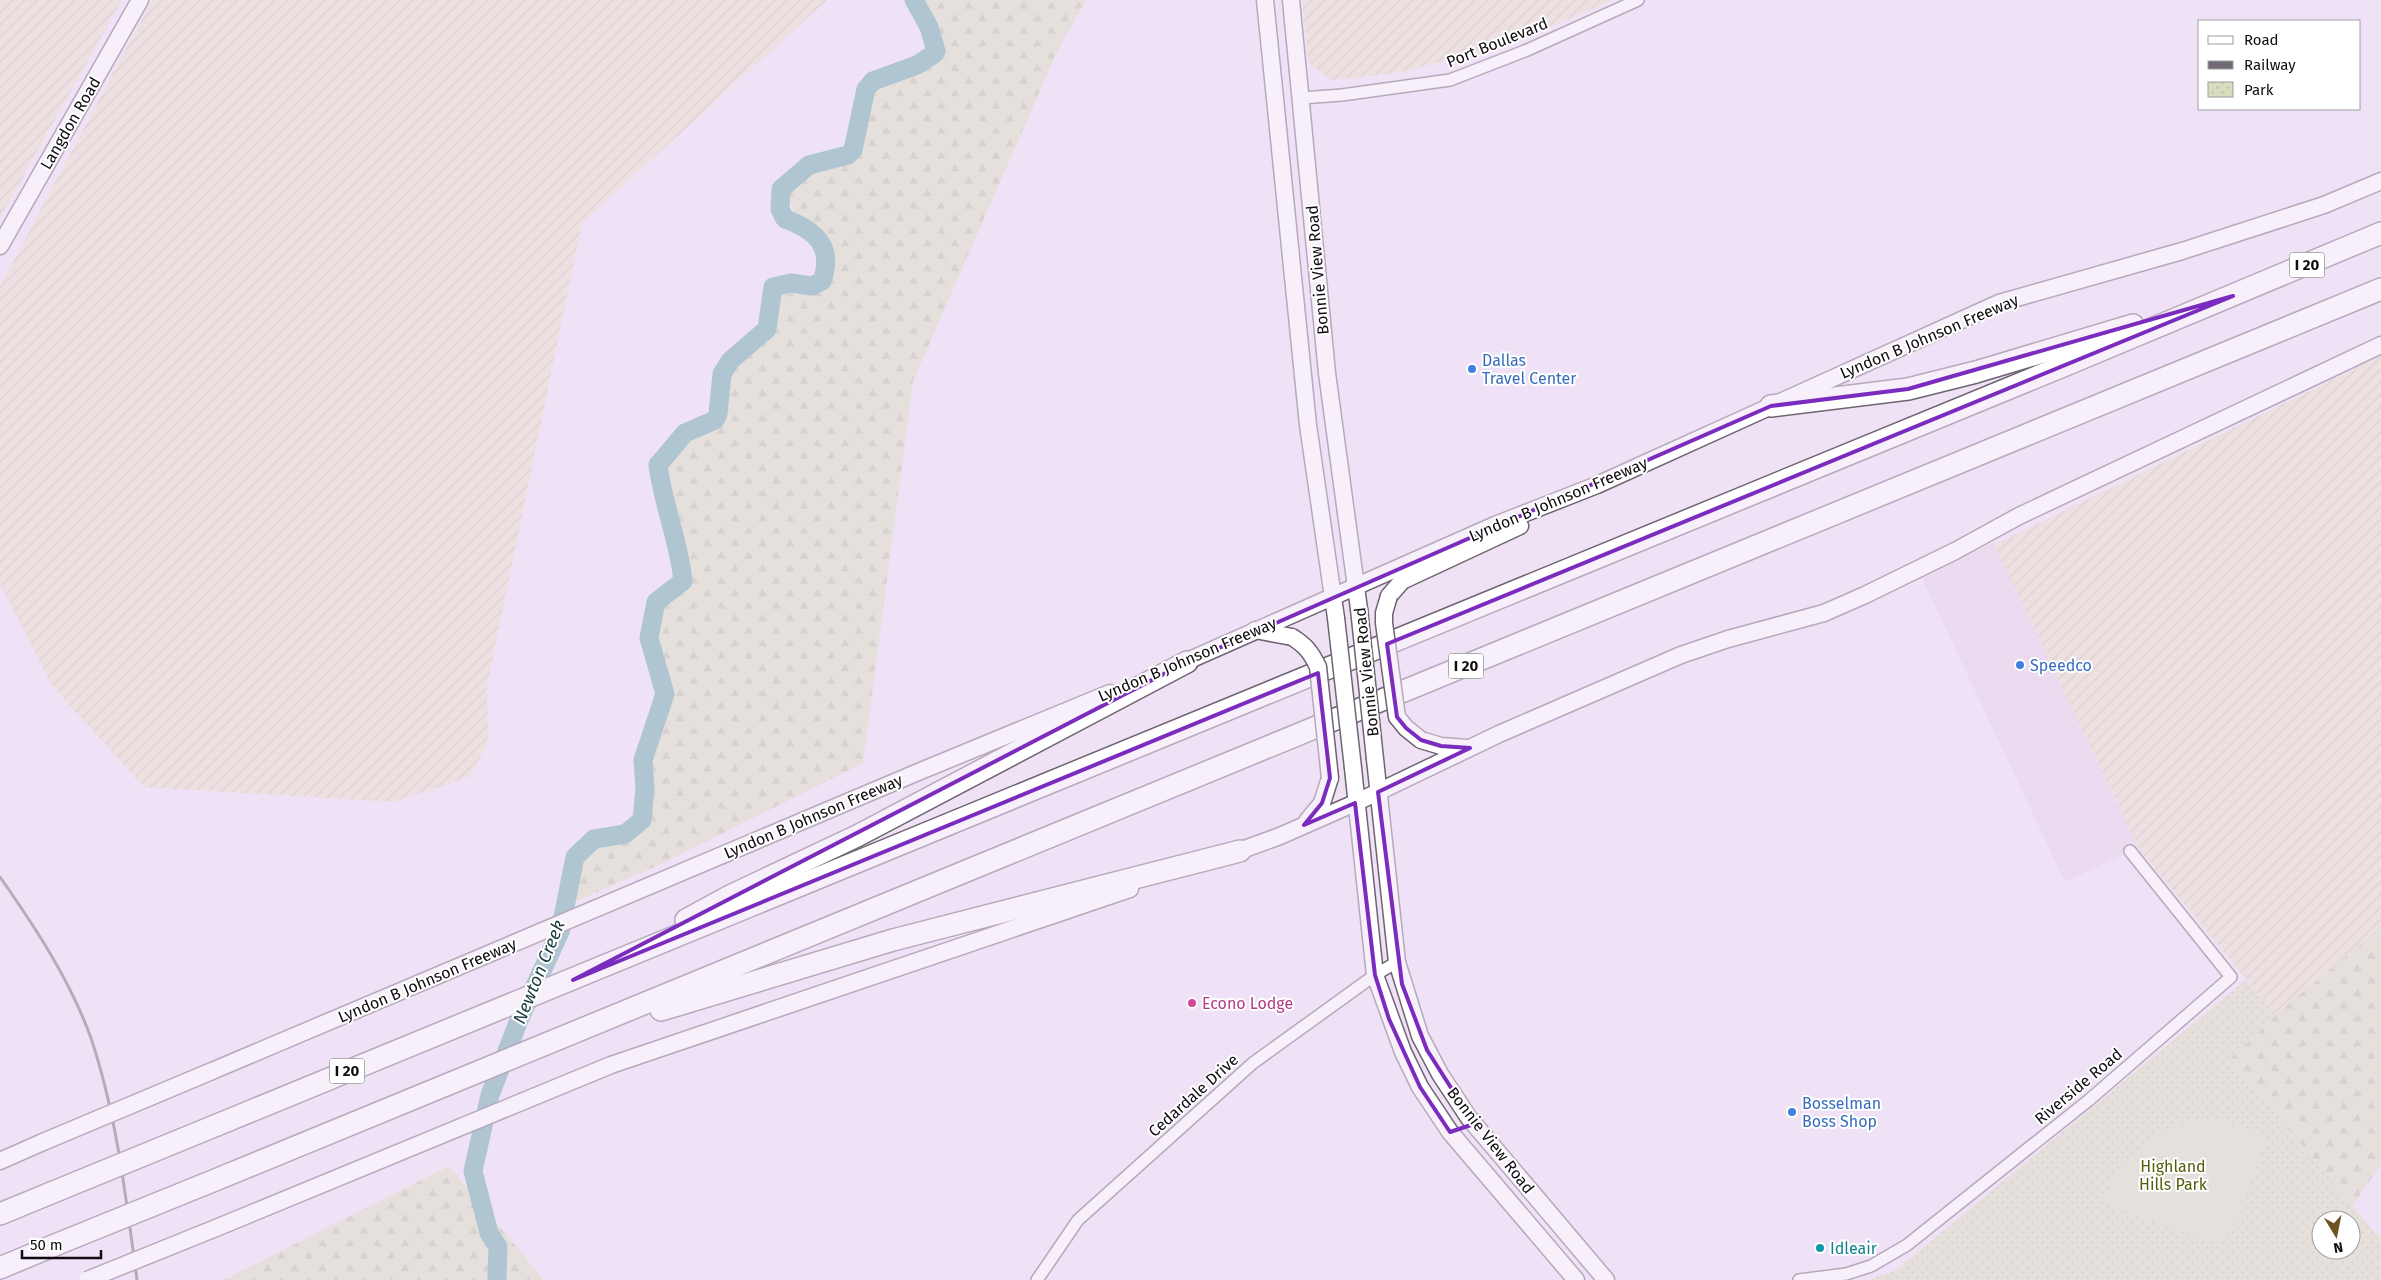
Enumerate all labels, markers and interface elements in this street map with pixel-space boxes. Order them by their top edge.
street label: Port Boulevard [1444,14,1551,71]
legend [2198,20,2361,110]
text: Road [2244,31,2279,49]
text: Railway [2244,56,2296,74]
street label: Langdon Road [36,74,105,173]
text: Park [2244,81,2274,99]
street label: Bonnie View Road [1302,204,1333,336]
road number: I 20 [2290,252,2324,278]
street label: Lyndon B Johnson Freeway [1837,290,2021,383]
place label: Dallas Travel Center [1482,351,1577,388]
marker: Dallas Travel Center [1466,363,1478,375]
street label: Lyndon B Johnson Freeway [1466,453,1650,546]
street label: Bonnie View Road [1350,606,1383,738]
street label: Lyndon B Johnson Freeway [1095,613,1279,706]
road number: I 20 [1448,654,1484,678]
place label: Speedco [2030,656,2092,675]
marker: Speedco [2014,659,2026,671]
street label: Lyndon B Johnson Freeway [721,770,905,863]
water label: Newton Creek [508,917,570,1027]
street label: Lyndon B Johnson Freeway [335,934,519,1027]
place label: Econo Lodge [1202,994,1293,1013]
marker: Econo Lodge [1186,997,1198,1009]
street label: Riverside Road [2031,1044,2126,1128]
street label: Cedardale Drive [1144,1050,1242,1141]
road number: I 20 [330,1058,364,1084]
street label: Bonnie View Road [1443,1083,1538,1197]
place label: Bosselman Boss Shop [1802,1094,1881,1131]
marker: Bosselman Boss Shop [1786,1106,1798,1118]
park label: Highland Hills Park [2139,1157,2208,1194]
north arrow [2311,1210,2361,1260]
scale bar [22,1228,101,1260]
text: 50 m [30,1236,63,1254]
text: N [2332,1238,2344,1256]
place label: Idleair [1830,1239,1878,1258]
marker: Idleair [1814,1242,1826,1254]

